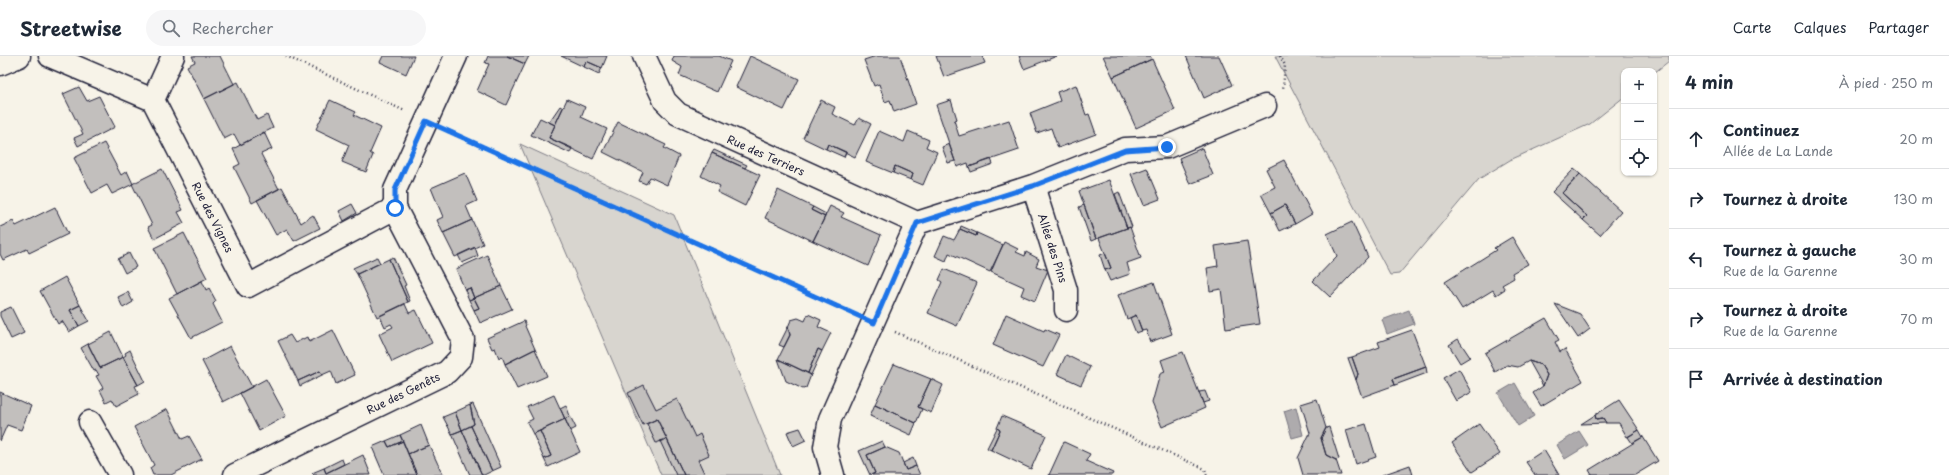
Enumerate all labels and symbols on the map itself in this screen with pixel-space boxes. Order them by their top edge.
street label: Rue des Terriers [724,130,808,180]
route end [1158,138,1176,156]
street label: Rue des Vignes [188,179,238,255]
route start [386,199,404,217]
street label: Allée des Pins [1034,211,1072,285]
street label: Rue des Genêts [363,368,443,418]

